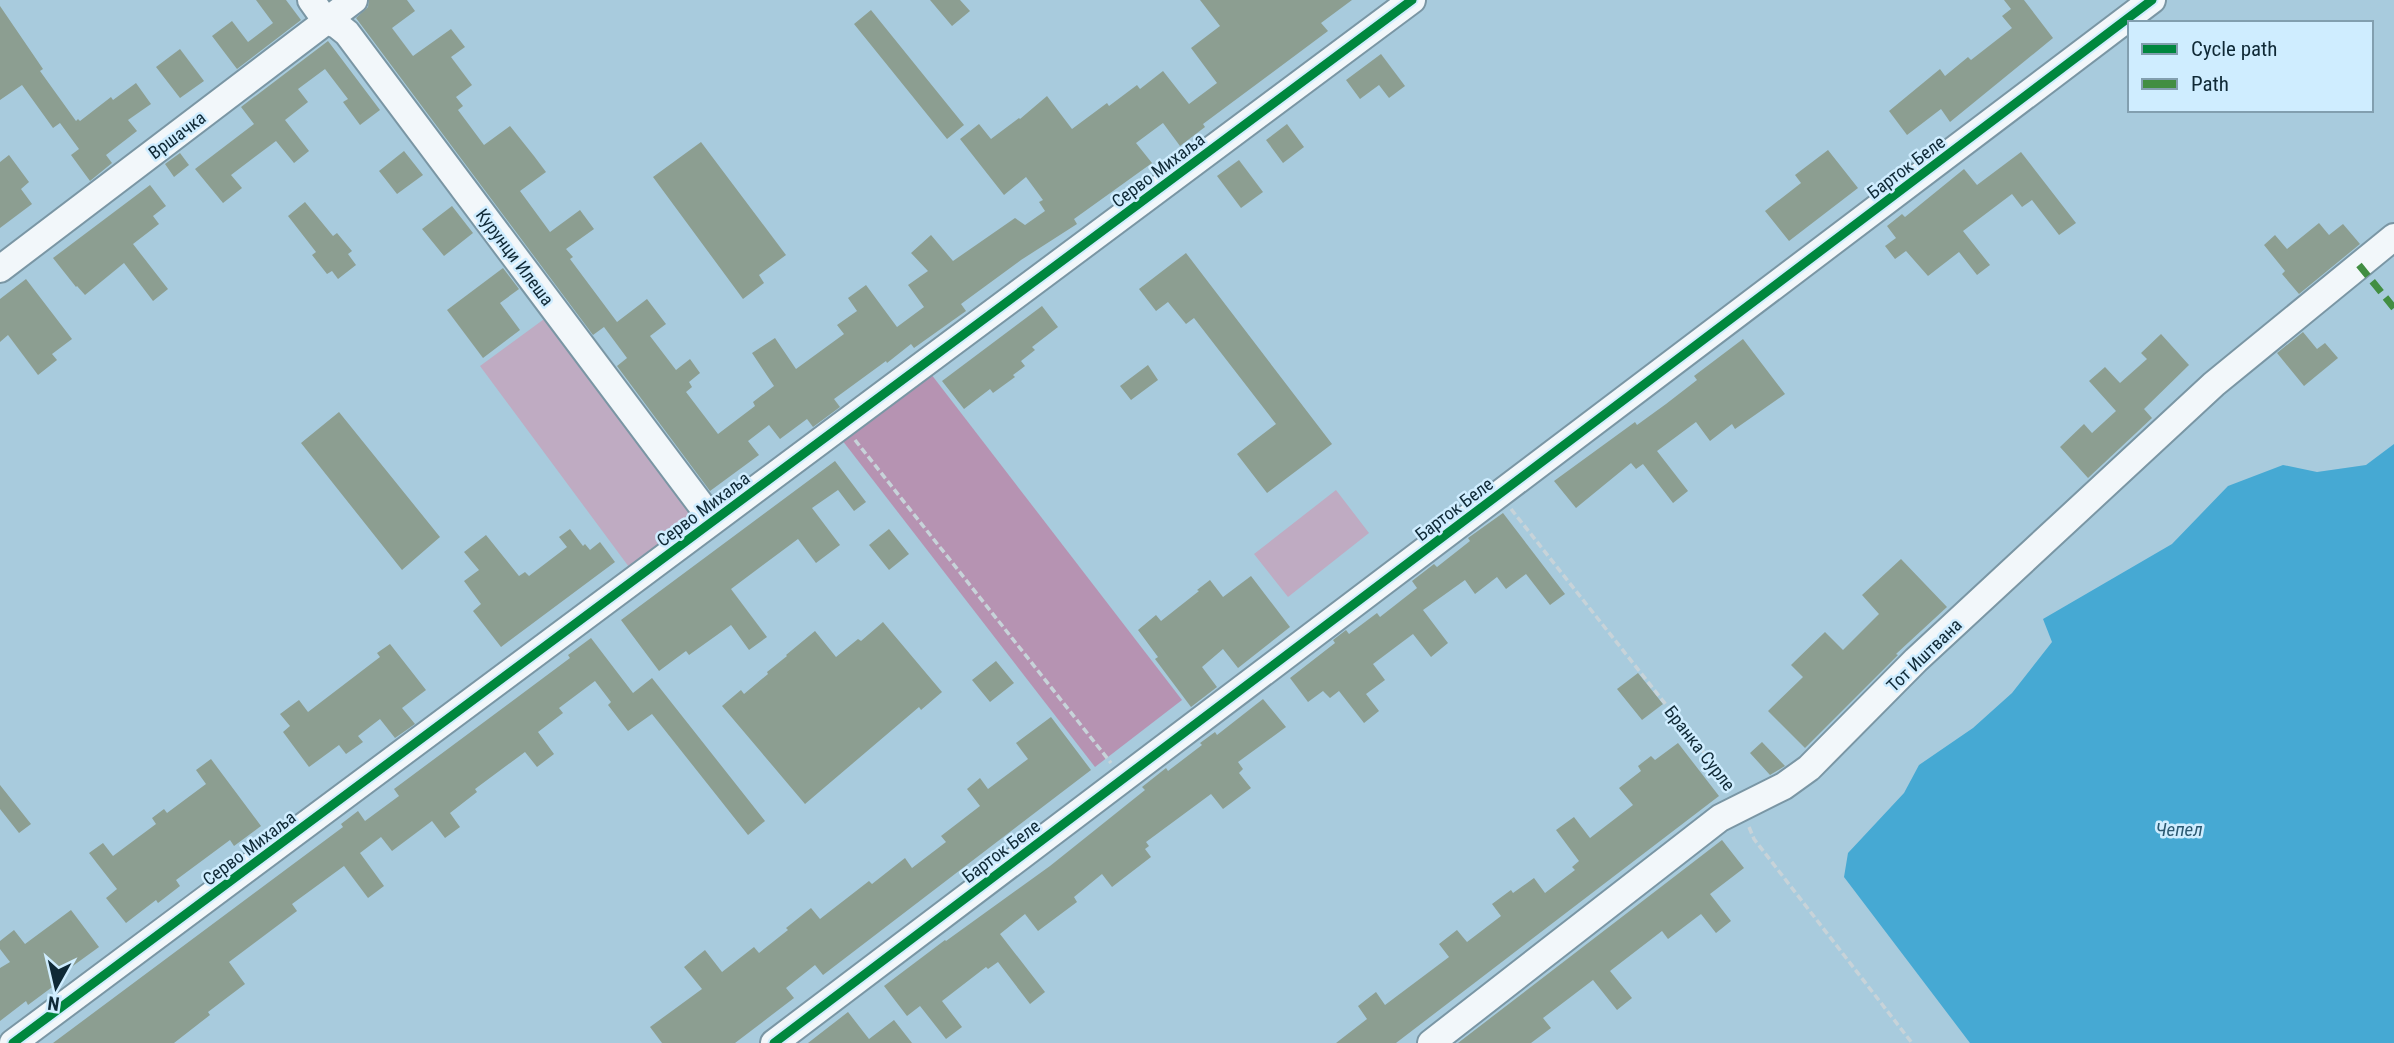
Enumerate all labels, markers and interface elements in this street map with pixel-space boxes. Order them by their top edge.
legend [2128,21,2373,112]
text: Cycle path [2191,37,2277,61]
text: Path [2191,72,2229,96]
street label: Вршачка [144,107,210,163]
street label: Серво Михаља [1107,128,1209,212]
street label: Барток Беле [1863,131,1949,203]
street label: Курунци Илеша [472,205,558,309]
street label: Серво Михаља [652,467,754,551]
street label: Барток Беле [1411,473,1497,545]
street label: Тот Иштвана [1882,614,1966,696]
street label: Бранка Сурле [1660,701,1740,795]
street label: Серво Михаља [198,806,300,890]
street label: Барток Беле [958,815,1044,887]
water label: Чепел [2155,818,2203,841]
north arrow [21,952,91,1022]
text: N [46,991,61,1016]

